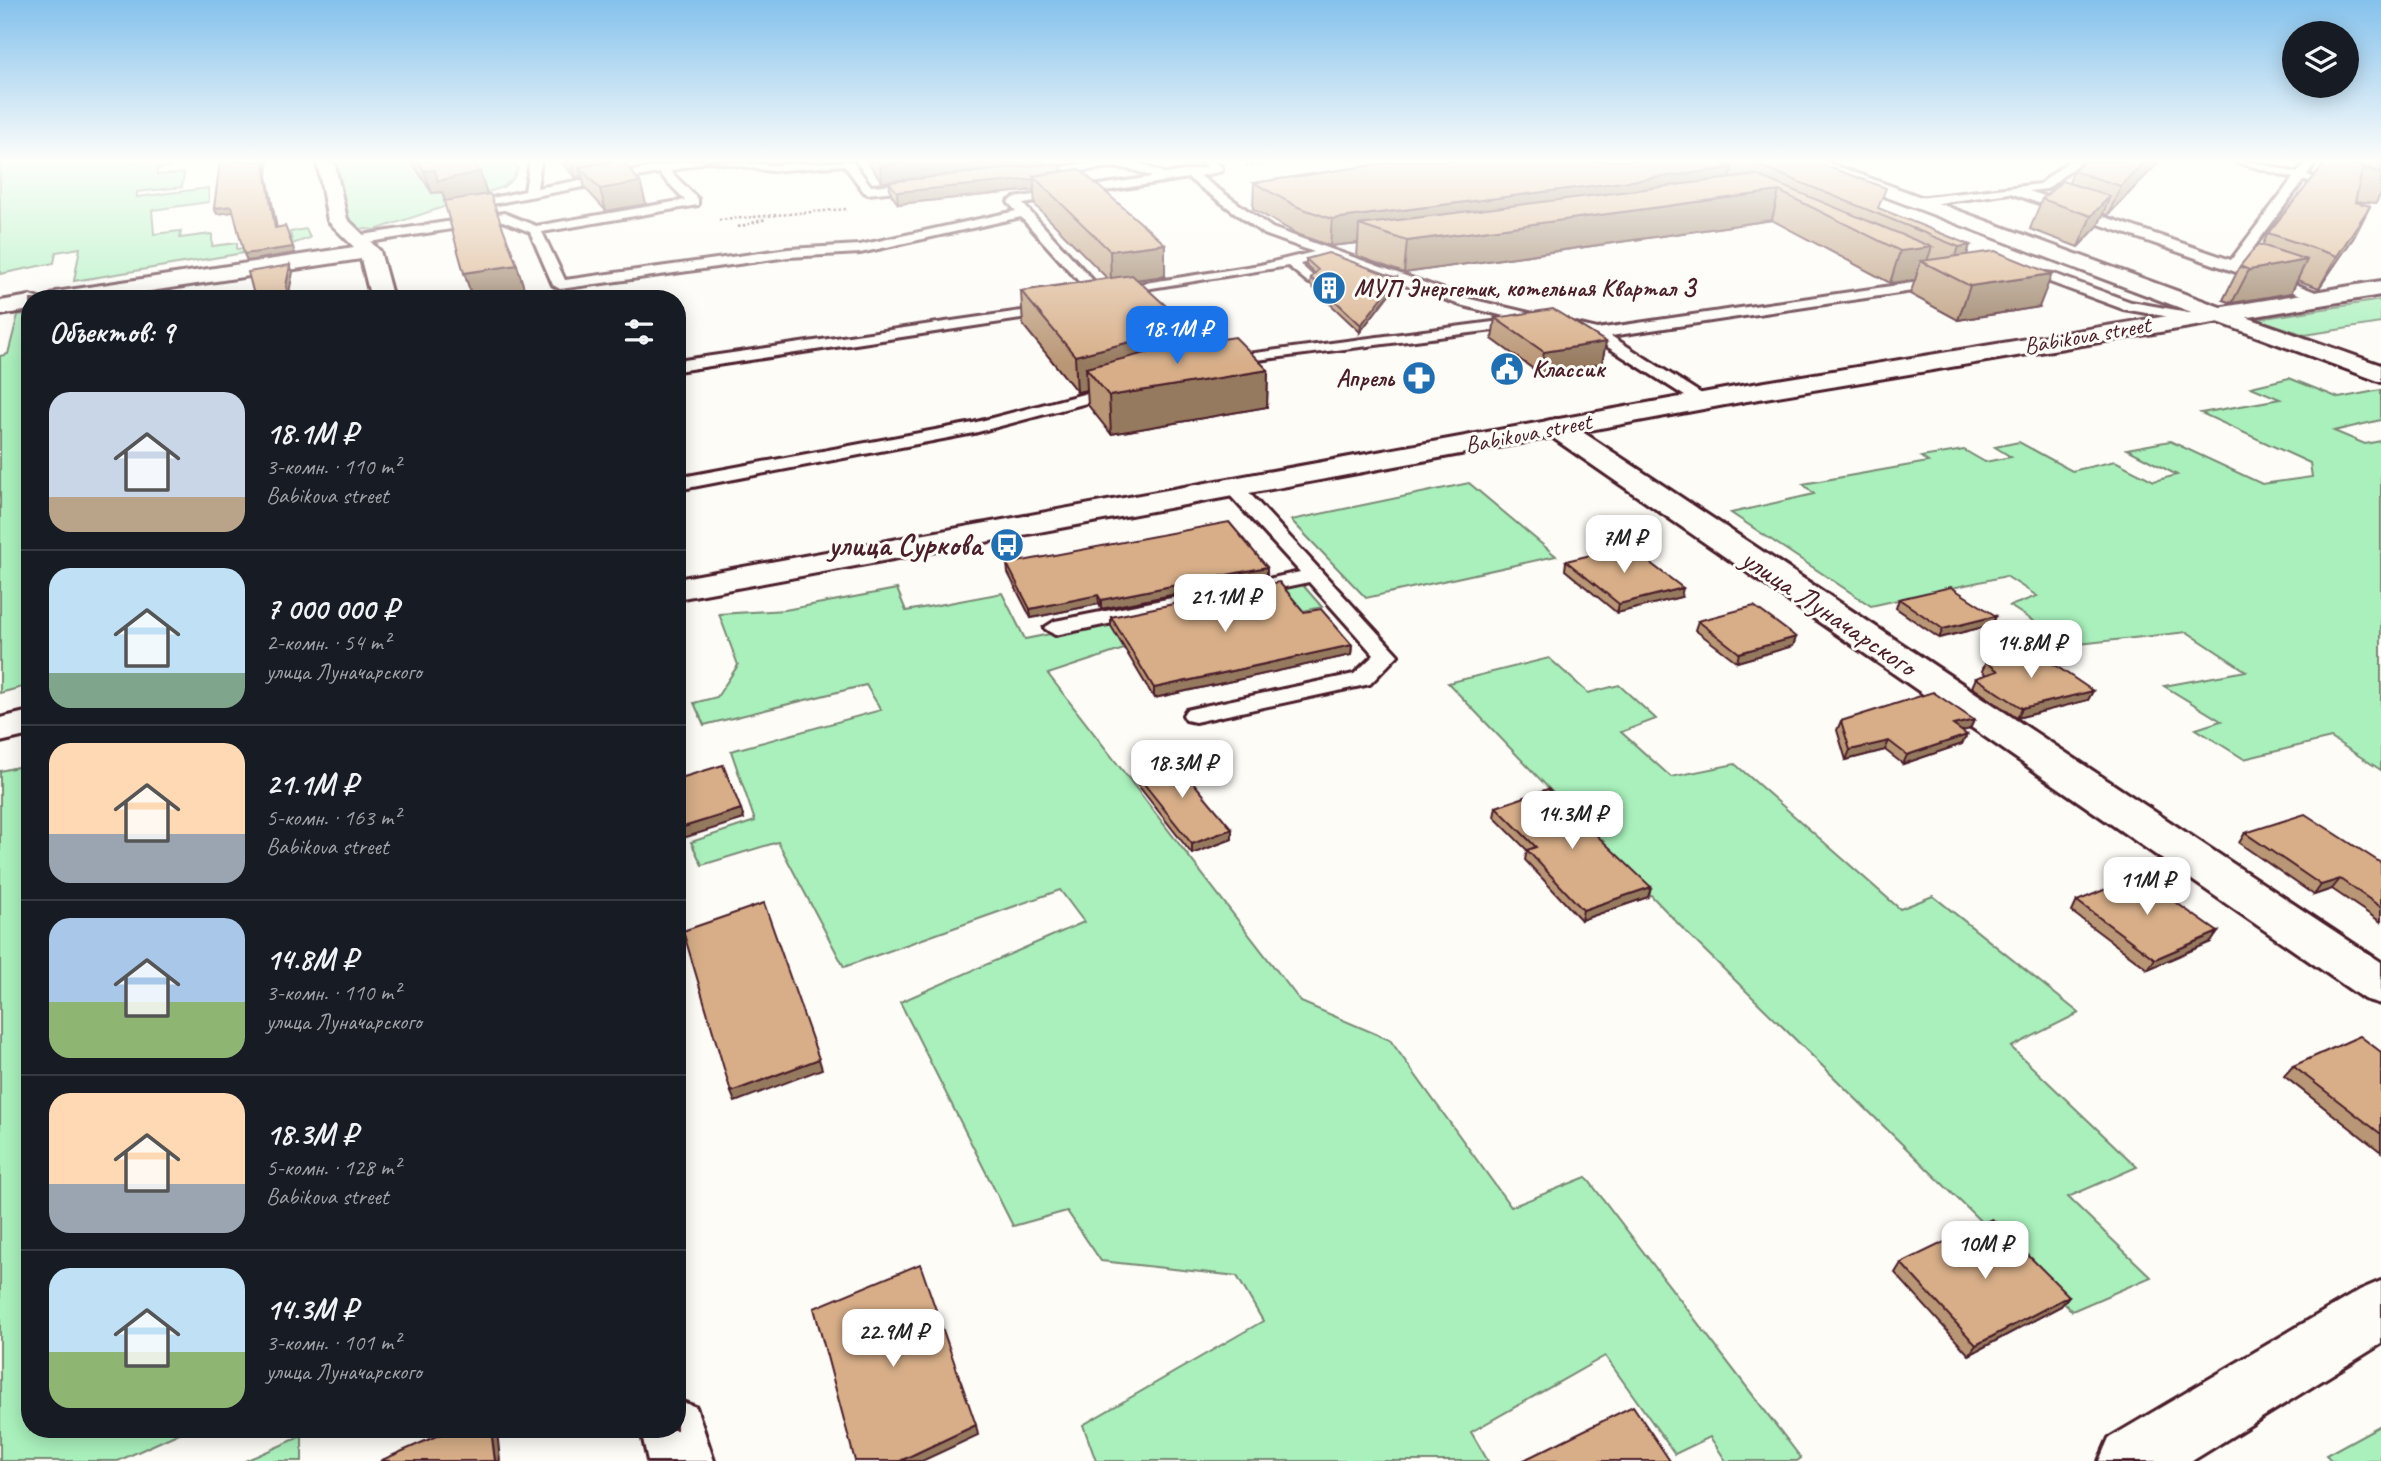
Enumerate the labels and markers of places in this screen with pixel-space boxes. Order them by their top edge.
building icon: МУП Энергетик, котельная Квартал З [1310,269,1348,307]
place label: МУП Энергетик, котельная Квартал З [1354,273,1698,303]
pin: 18.1M ₽ [1112,306,1242,366]
public building icon: Классик [1488,350,1526,388]
place label: Классик [1532,354,1607,384]
pharmacy icon: Апрель [1400,359,1438,397]
place label: Апрель [1336,363,1396,393]
pin: 7M ₽ [1583,516,1665,575]
place label: улица Суркова [826,526,985,564]
bus stop icon: улица Суркова [988,526,1026,564]
pin: 21.1M ₽ [1160,574,1290,634]
pin: 14.8M ₽ [1966,620,2096,680]
pin: 18.3M ₽ [1117,740,1247,800]
pin: 14.3M ₽ [1507,792,1637,851]
pin: 11M ₽ [2098,858,2196,917]
pin: 10M ₽ [1936,1222,2034,1281]
pin: 22.9M ₽ [828,1310,958,1369]

